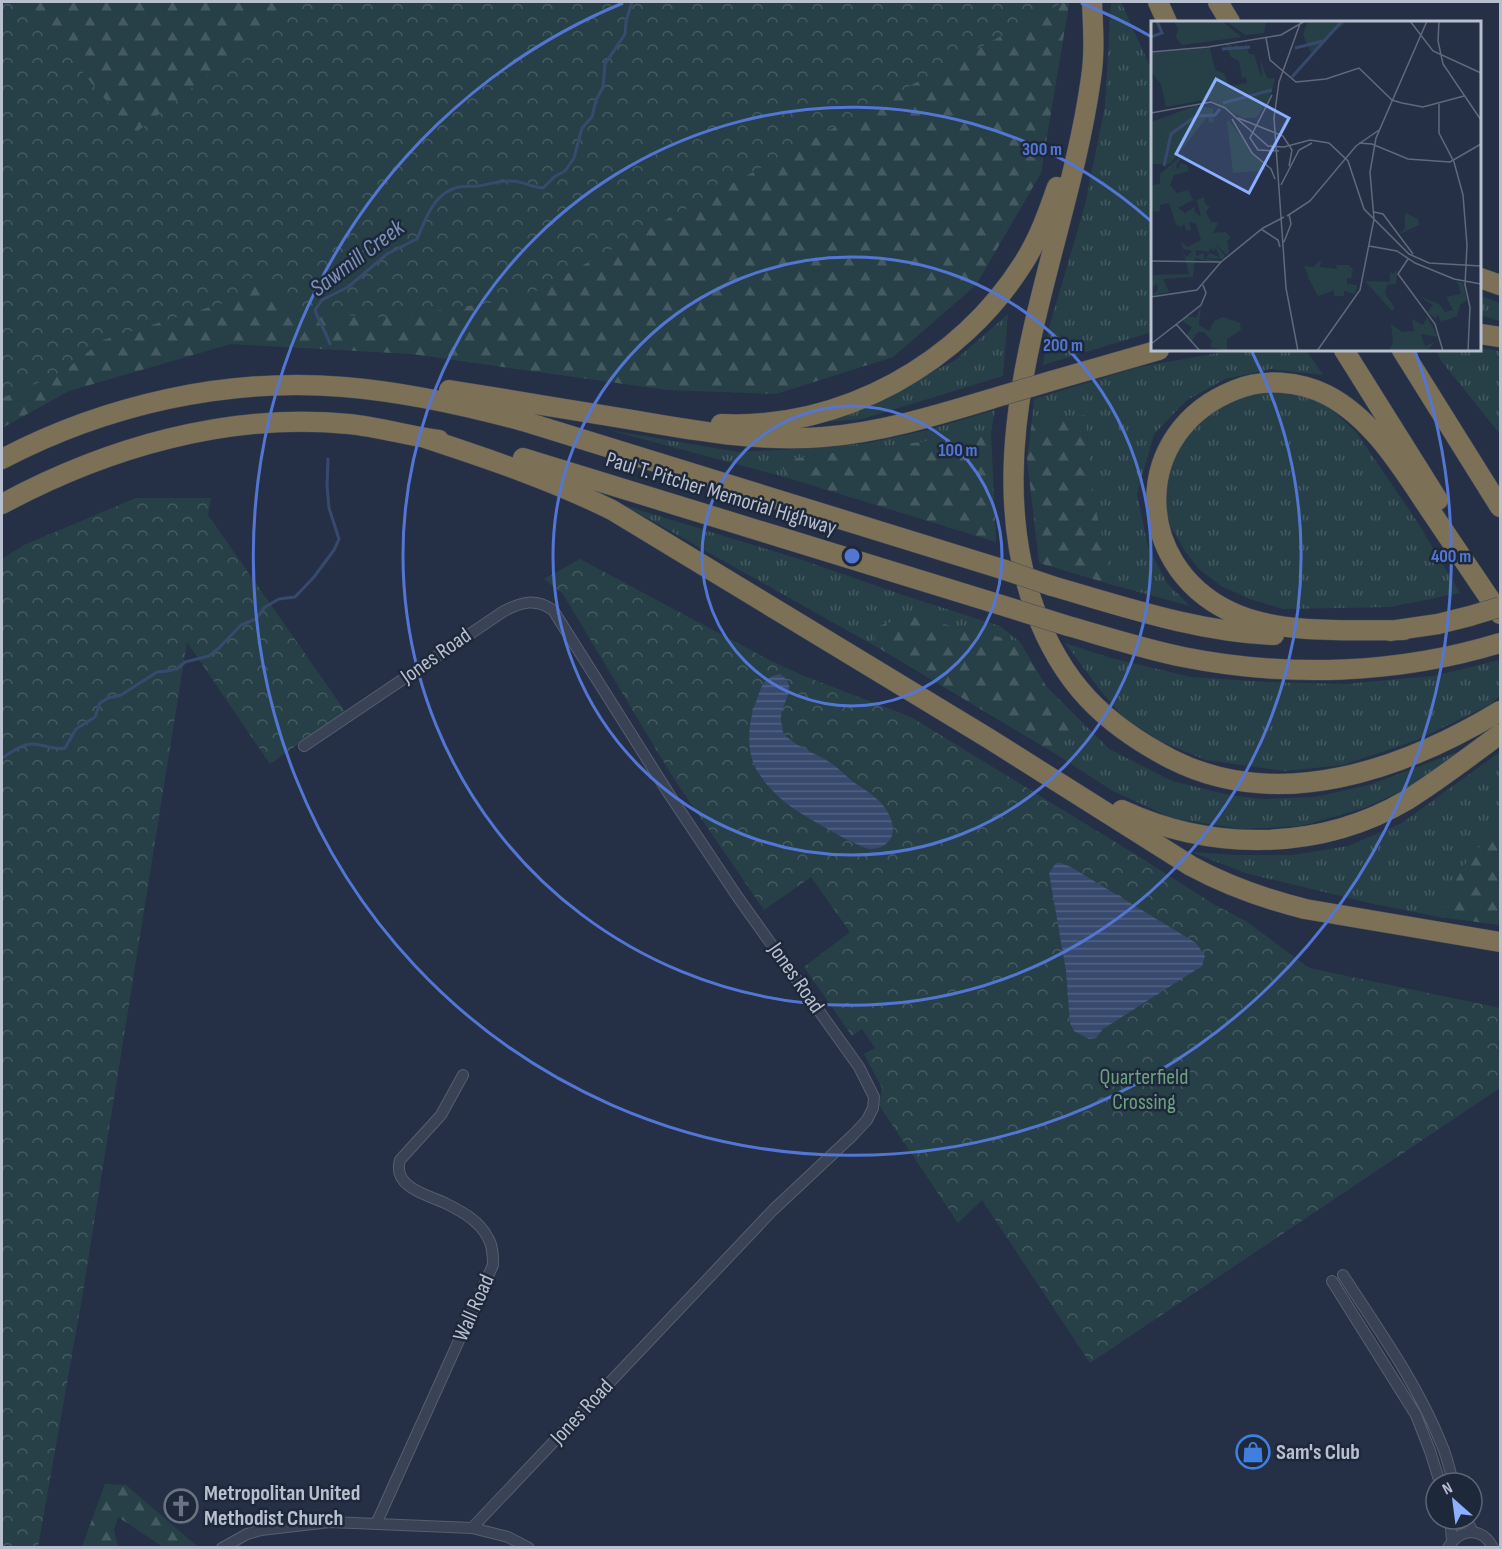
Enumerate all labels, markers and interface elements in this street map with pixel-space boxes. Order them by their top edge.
inset map [1151,21,1481,351]
text: 300 m [1022,139,1062,160]
water label: Sawmill Creek [304,213,411,303]
text: 200 m [1043,335,1083,356]
text: 100 m [939,440,978,461]
street label: Paul T. Pitcher Memorial Highway [602,446,840,542]
centre of rings [842,546,862,566]
text: 400 m [1431,546,1471,567]
street label: Jones Road [395,622,476,691]
street label: Jones Road [761,937,830,1018]
park label: Quarterfield Crossing [1100,1064,1188,1116]
street label: Wall Road [447,1270,501,1346]
street label: Jones Road [544,1374,619,1451]
shop icon: Sam's Club [1235,1434,1271,1470]
place label: Sam's Club [1276,1439,1360,1466]
north arrow [1424,1471,1484,1531]
text: N [1439,1479,1456,1499]
place label: Metropolitan United Methodist Church [204,1480,360,1532]
church icon: Metropolitan United Methodist Church [163,1488,199,1524]

